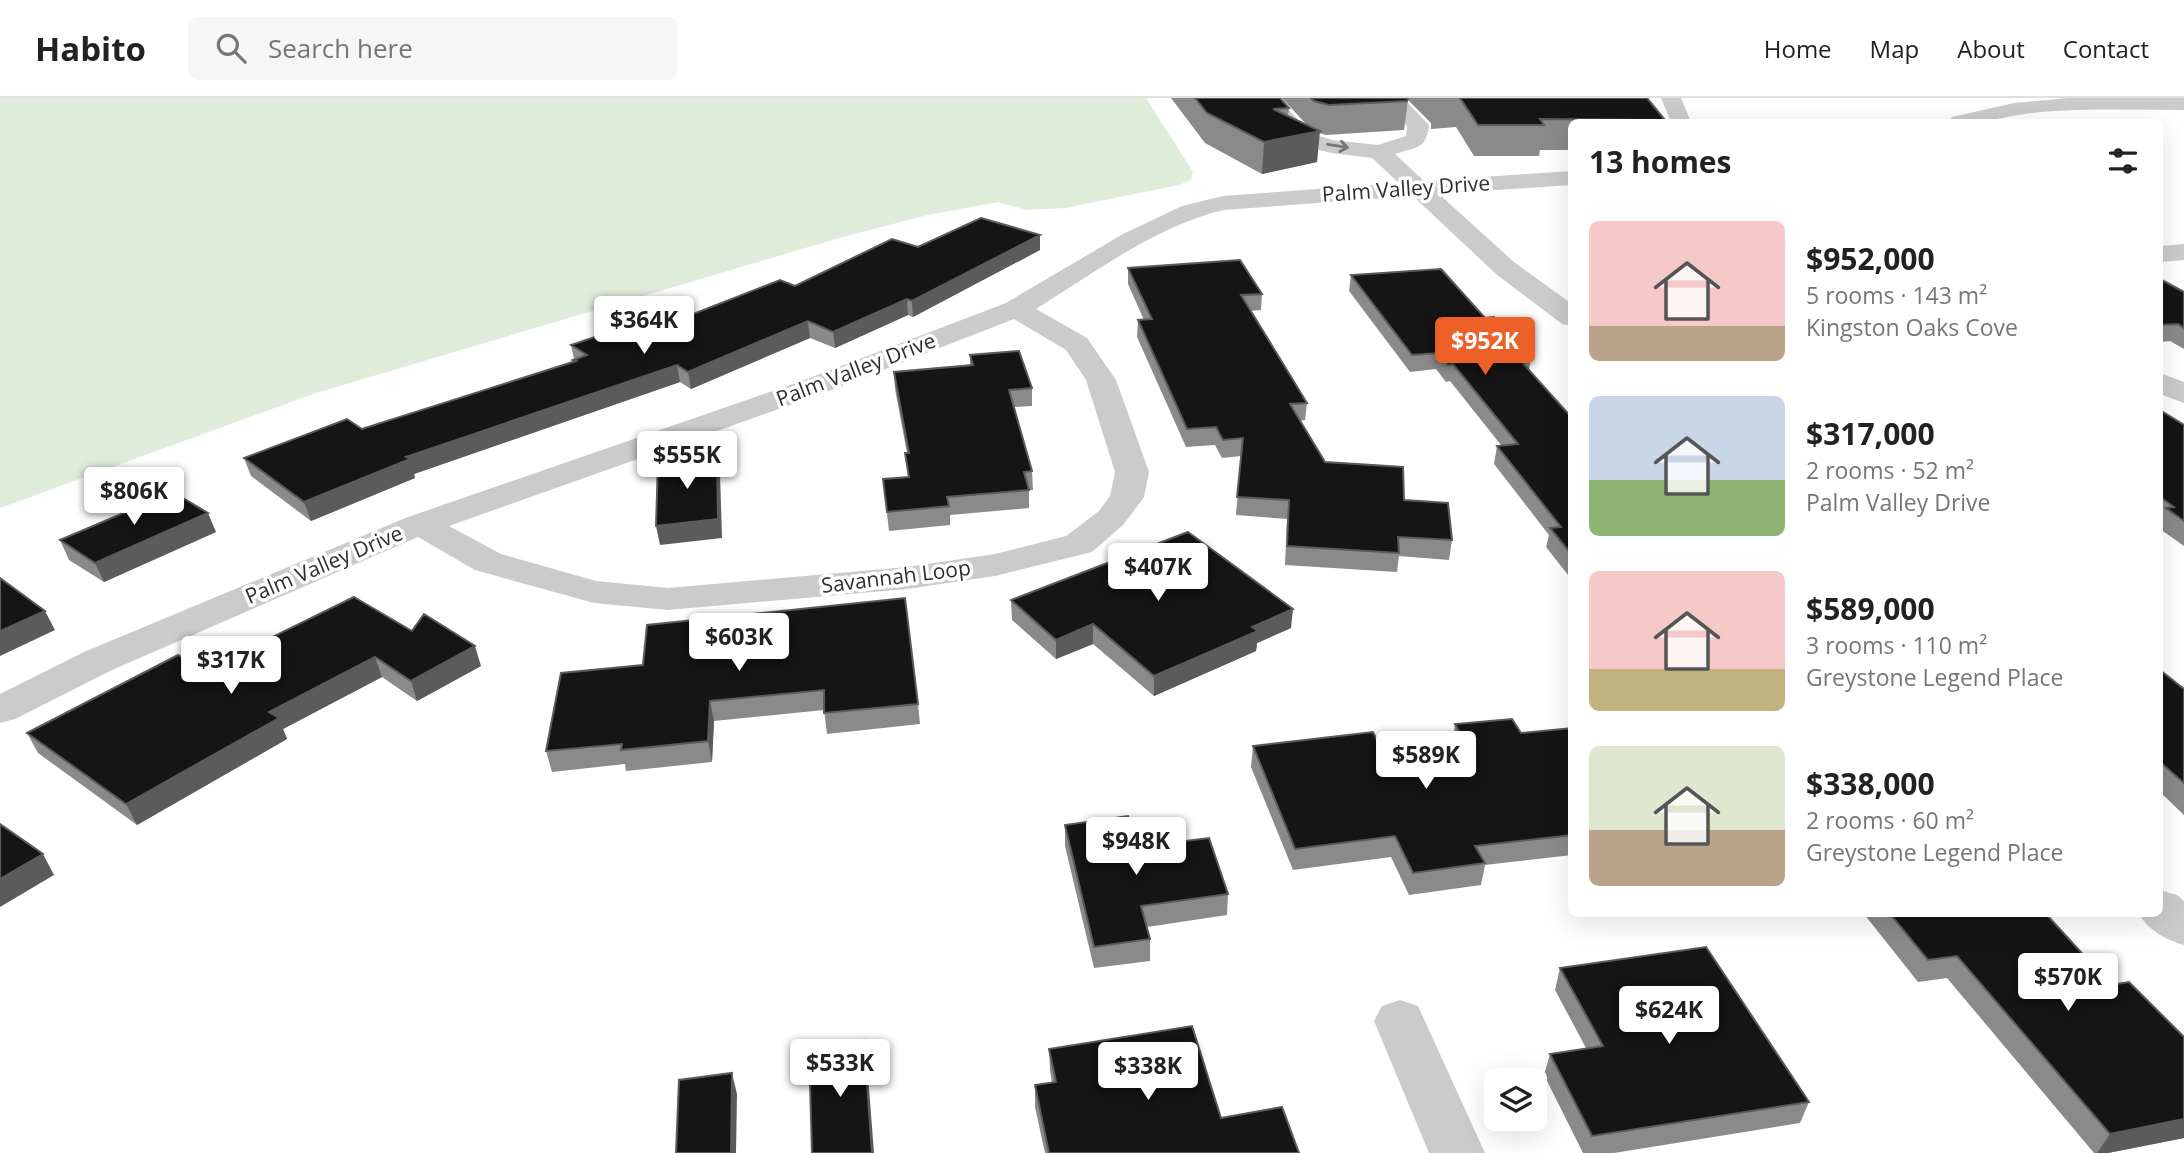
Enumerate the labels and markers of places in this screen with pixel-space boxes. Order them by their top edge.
pin: $364K [595,296,693,356]
pin: $952K [1436,317,1534,377]
pin: $555K [638,432,736,491]
pin: $806K [85,468,183,527]
pin: $407K [1109,544,1207,603]
pin: $603K [690,614,788,673]
pin: $317K [182,636,280,696]
pin: $589K [1377,732,1475,791]
pin: $948K [1087,818,1185,877]
pin: $570K [2019,954,2117,1013]
pin: $624K [1620,986,1718,1046]
pin: $533K [791,1040,889,1099]
pin: $338K [1099,1042,1197,1102]

